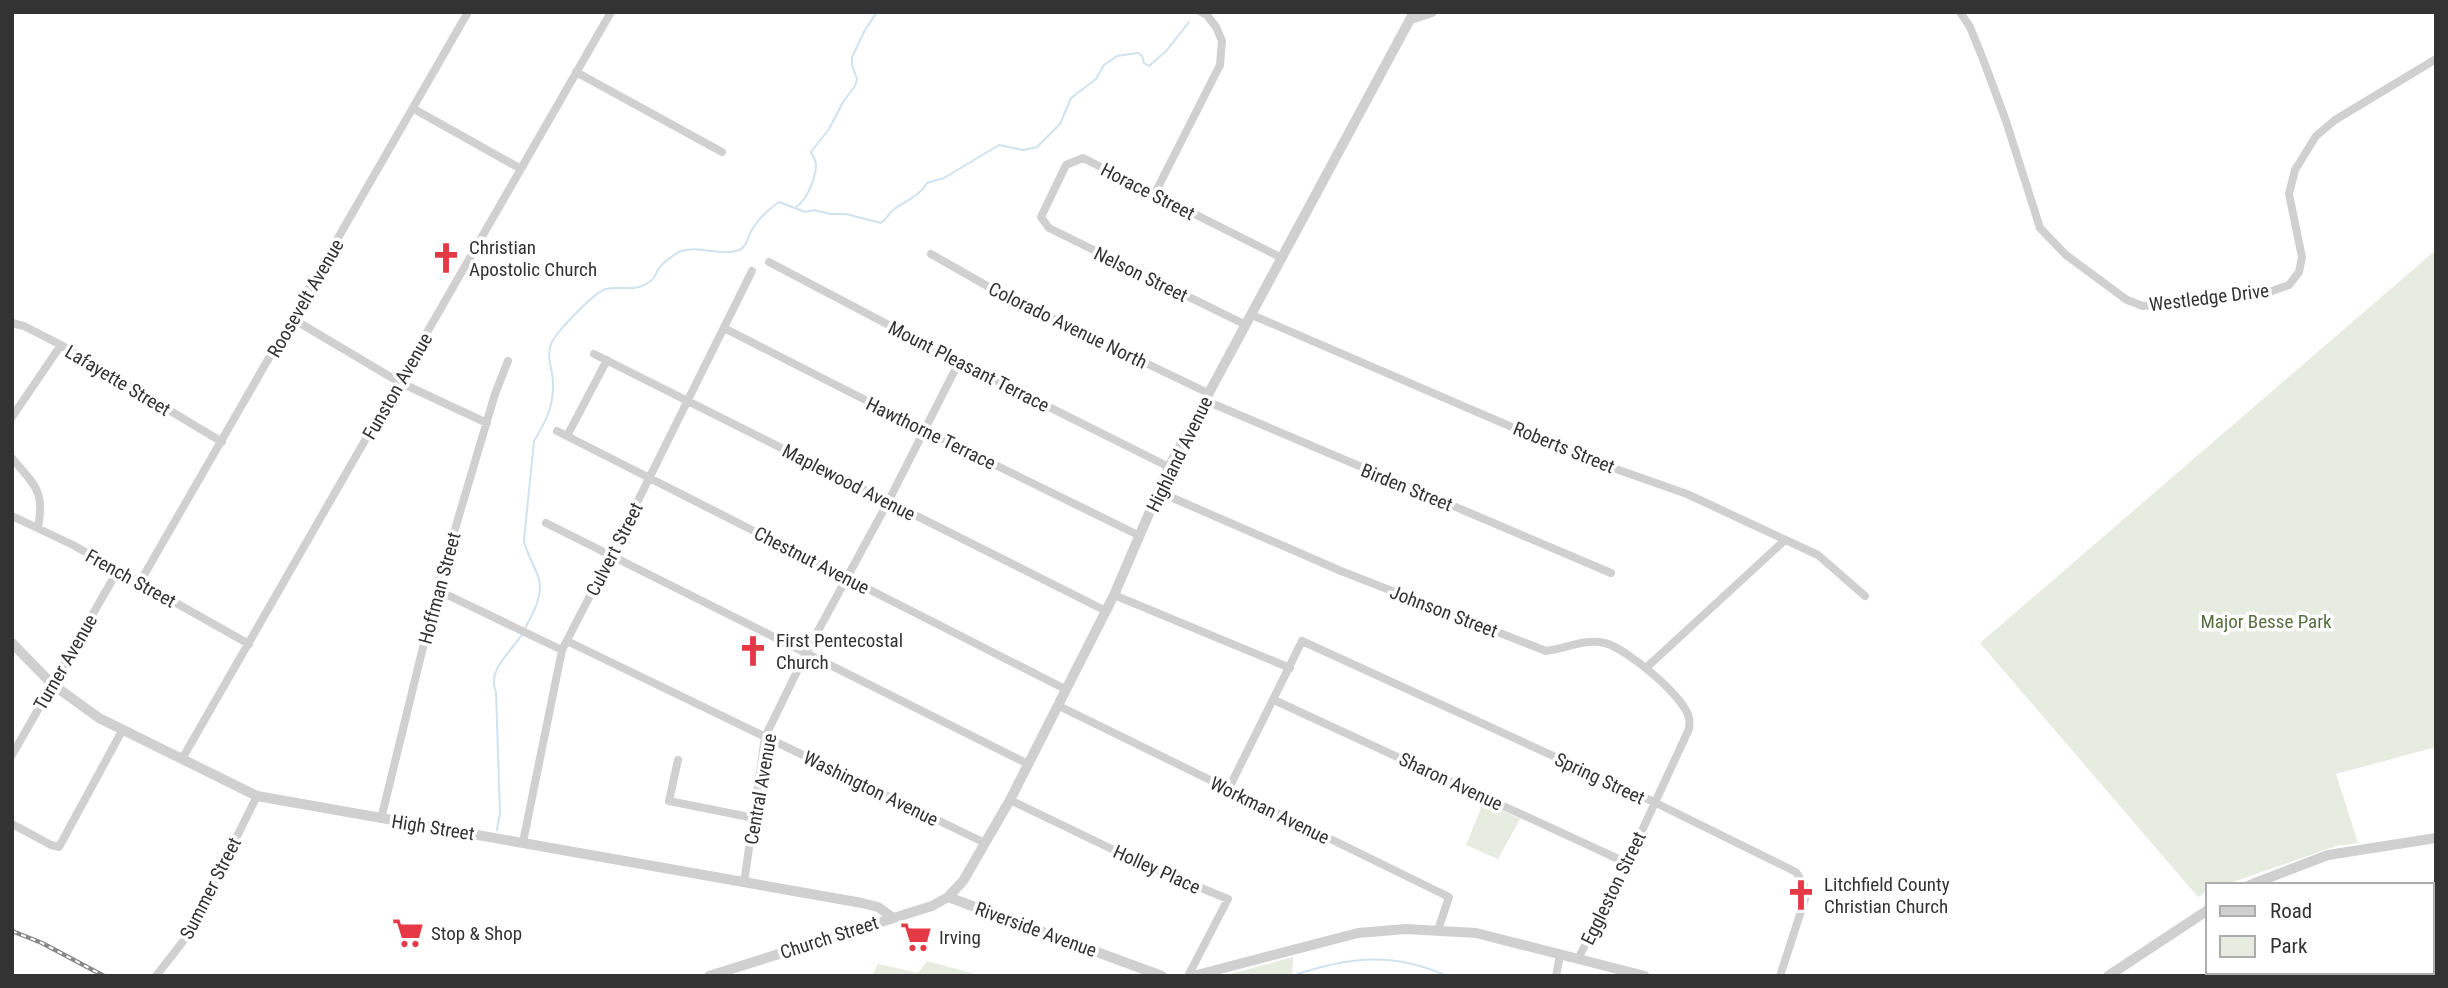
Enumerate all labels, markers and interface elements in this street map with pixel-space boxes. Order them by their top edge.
street label: Horace Street [1097,158,1199,225]
street label: Roosevelt Avenue [262,235,349,361]
place label: Christian Apostolic Church [469,236,597,281]
church icon: Christian Apostolic Church [429,241,463,275]
street label: Nelson Street [1090,242,1191,307]
street label: Colorado Avenue North [985,277,1151,374]
street label: Westledge Drive [2148,279,2270,316]
street label: Mount Pleasant Terrace [884,316,1053,417]
street label: Funston Avenue [358,329,437,444]
street label: Lafayette Street [61,340,175,421]
street label: Hawthorne Terrace [862,392,999,475]
street label: Highland Avenue [1142,393,1217,516]
street label: Roberts Street [1510,417,1618,478]
street label: Maplewood Avenue [779,439,919,526]
street label: Birden Street [1358,459,1456,516]
street label: Culvert Street [581,499,648,600]
street label: Chestnut Avenue [750,522,873,599]
street label: Hoffman Street [414,530,465,647]
street label: French Street [82,544,180,613]
street label: Johnson Street [1387,580,1501,643]
street label: Turner Avenue [29,610,102,714]
park label: Major Besse Park [2200,610,2332,633]
place label: First Pentecostal Church [776,629,903,674]
church icon: First Pentecostal Church [736,634,770,668]
street label: Central Avenue [739,732,782,846]
street label: Washington Avenue [800,746,942,831]
street label: Sharon Avenue [1395,747,1506,815]
street label: Spring Street [1551,748,1649,809]
street label: Workman Avenue [1206,772,1333,849]
street label: High Street [390,810,476,845]
street label: Eggleston Street [1576,828,1651,949]
street label: Summer Street [175,833,246,943]
street label: Holley Place [1110,840,1204,899]
place label: Litchfield County Christian Church [1824,873,1950,918]
church icon: Litchfield County Christian Church [1784,878,1818,912]
legend [2206,883,2434,974]
street label: Riverside Avenue [972,897,1100,962]
text: Road [2270,899,2312,923]
street label: Church Street [777,911,881,964]
supermarket icon: Stop & Shop [391,916,425,950]
supermarket icon: Irving [899,920,933,954]
place label: Stop & Shop [431,922,522,945]
place label: Irving [939,926,981,949]
text: Park [2270,934,2308,958]

